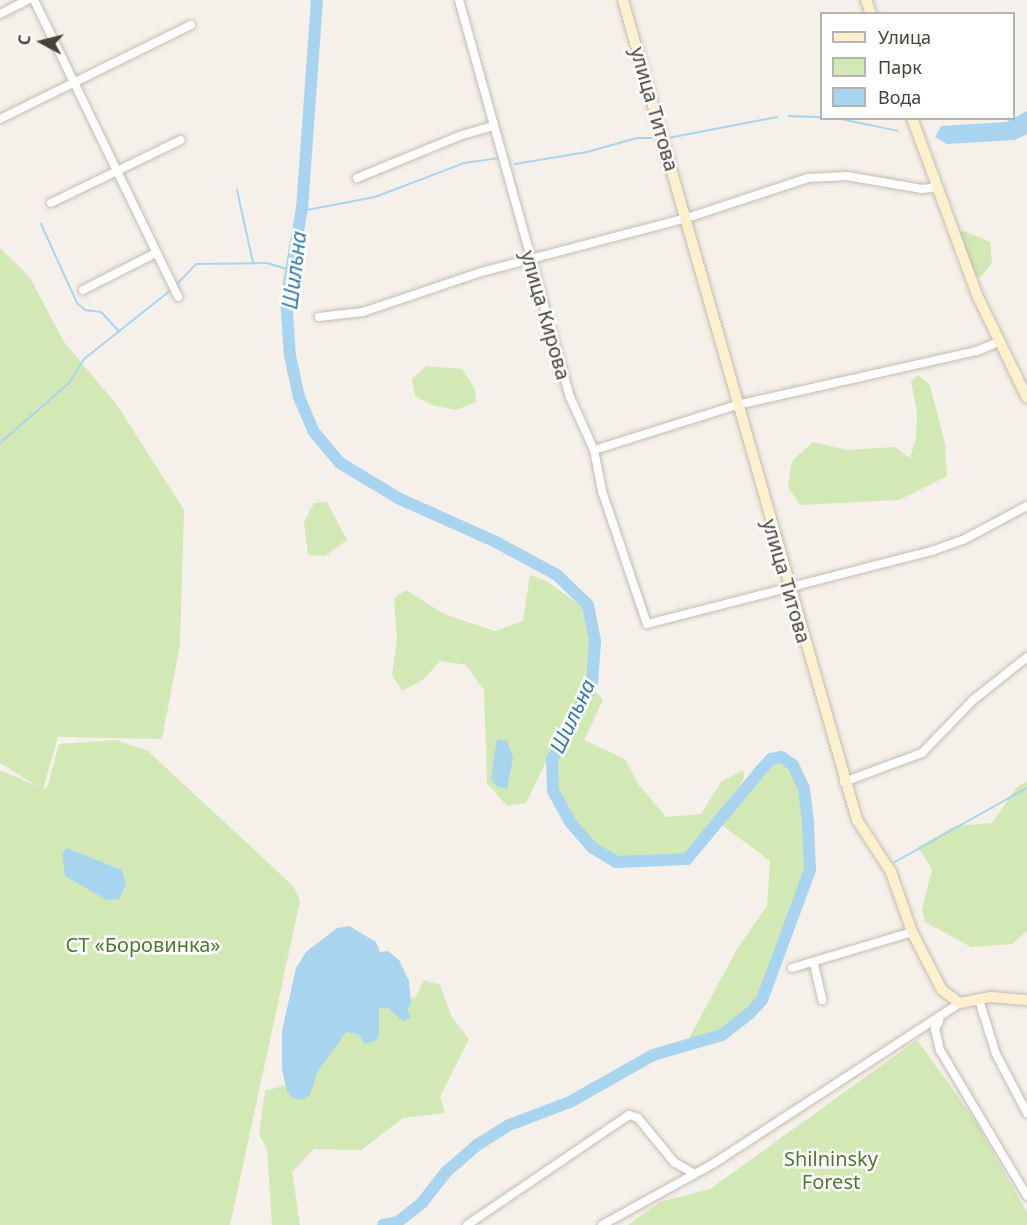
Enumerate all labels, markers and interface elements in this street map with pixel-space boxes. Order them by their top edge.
north arrow [12,12,72,72]
legend [820,12,1015,120]
text: Улица [878,25,931,49]
text: С [13,33,36,46]
street label: улица Титова [626,44,684,174]
text: Парк [878,55,922,79]
text: Вода [878,85,921,109]
water label: Шильна [277,230,311,310]
street label: улица Кирова [516,248,576,382]
street label: улица Титова [758,516,816,646]
water label: Шильна [544,675,600,757]
park label: СТ «Боровинка» [66,932,220,956]
park label: Shilninsky Forest [784,1146,878,1193]

